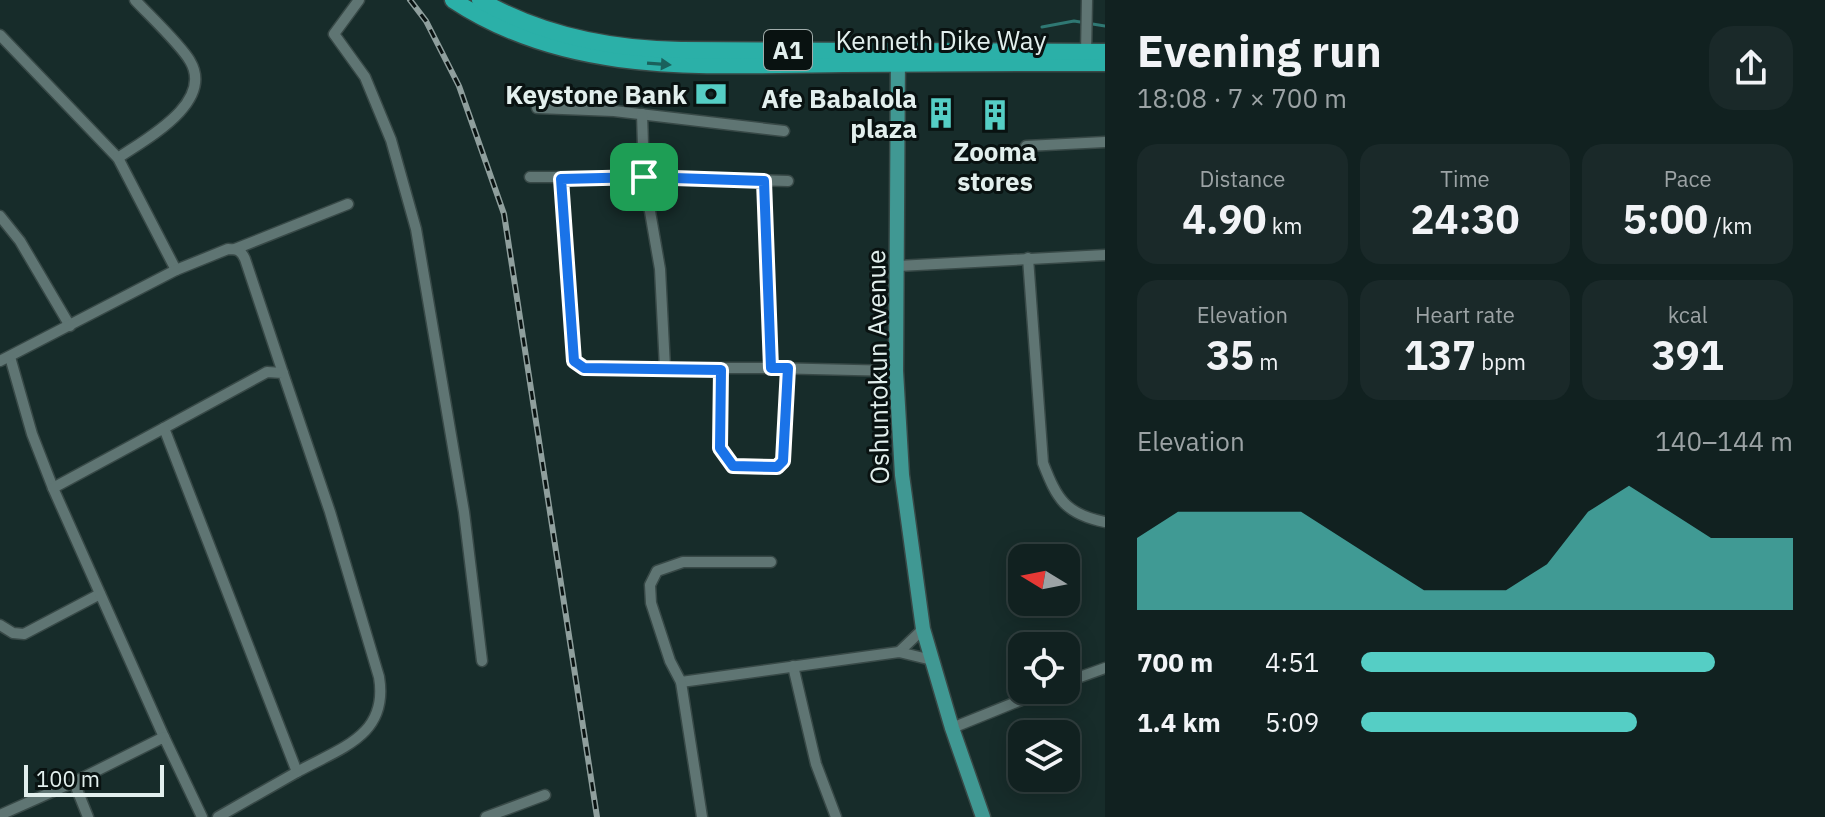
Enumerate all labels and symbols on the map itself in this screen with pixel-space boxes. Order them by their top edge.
street label: Kenneth Dike Way [835,23,1047,57]
road number: A1 [764,30,812,70]
one-way arrow [647,58,672,71]
place label: Keystone Bank [505,77,687,111]
bank icon: Keystone Bank [694,77,728,111]
place label: Afe Babalola plaza [761,81,917,145]
building icon: Afe Babalola plaza [924,96,958,130]
building icon: Zooma stores [978,98,1012,132]
place label: Zooma stores [953,134,1037,198]
pin [610,143,678,211]
street label: Oshuntokun Avenue [858,249,896,485]
north arrow [1008,544,1080,616]
scale bar [24,761,164,797]

